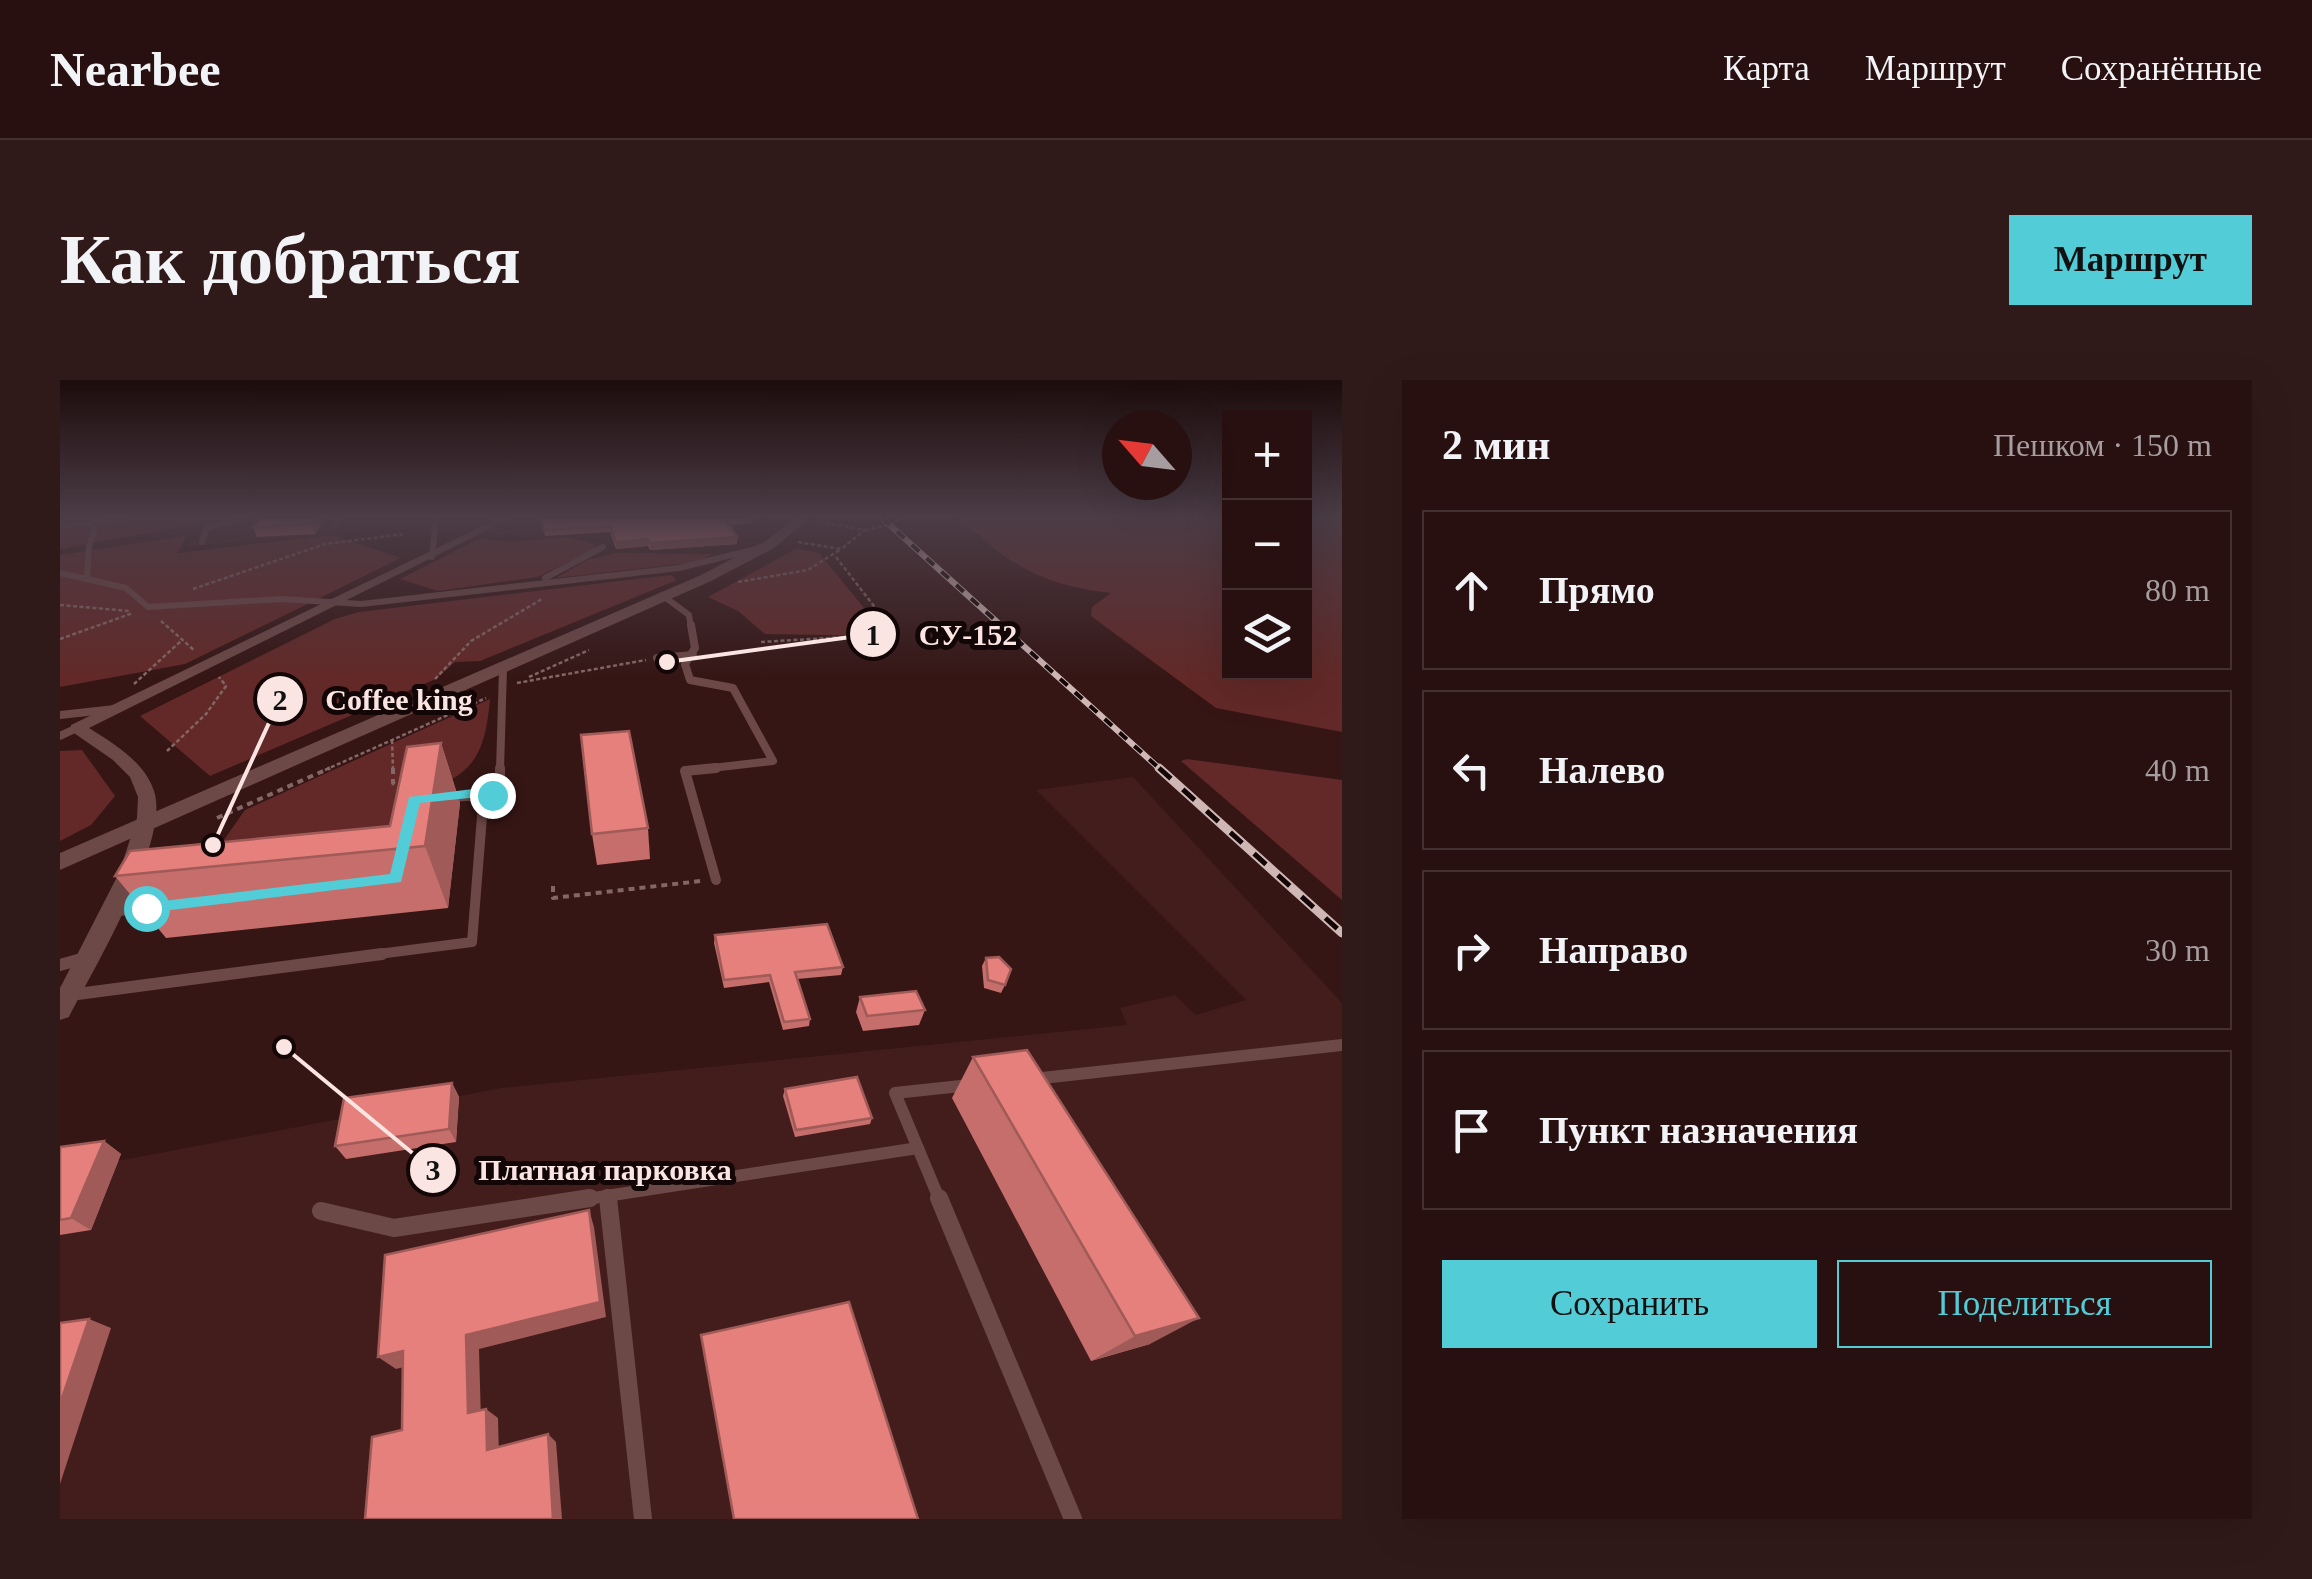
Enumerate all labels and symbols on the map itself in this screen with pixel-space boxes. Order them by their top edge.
north arrow [1102,410,1192,500]
callout: СУ-152 [848,604,1037,664]
text: 1 [866,618,881,651]
text: СУ-152 [919,618,1017,651]
callout: Coffee king [255,669,493,729]
text: 2 [273,683,288,716]
text: Coffee king [325,683,473,716]
route end [470,773,516,819]
route start [124,886,170,932]
callout: Платная парковка [408,1140,751,1200]
text: 3 [426,1153,441,1186]
text: Платная парковка [478,1153,732,1186]

